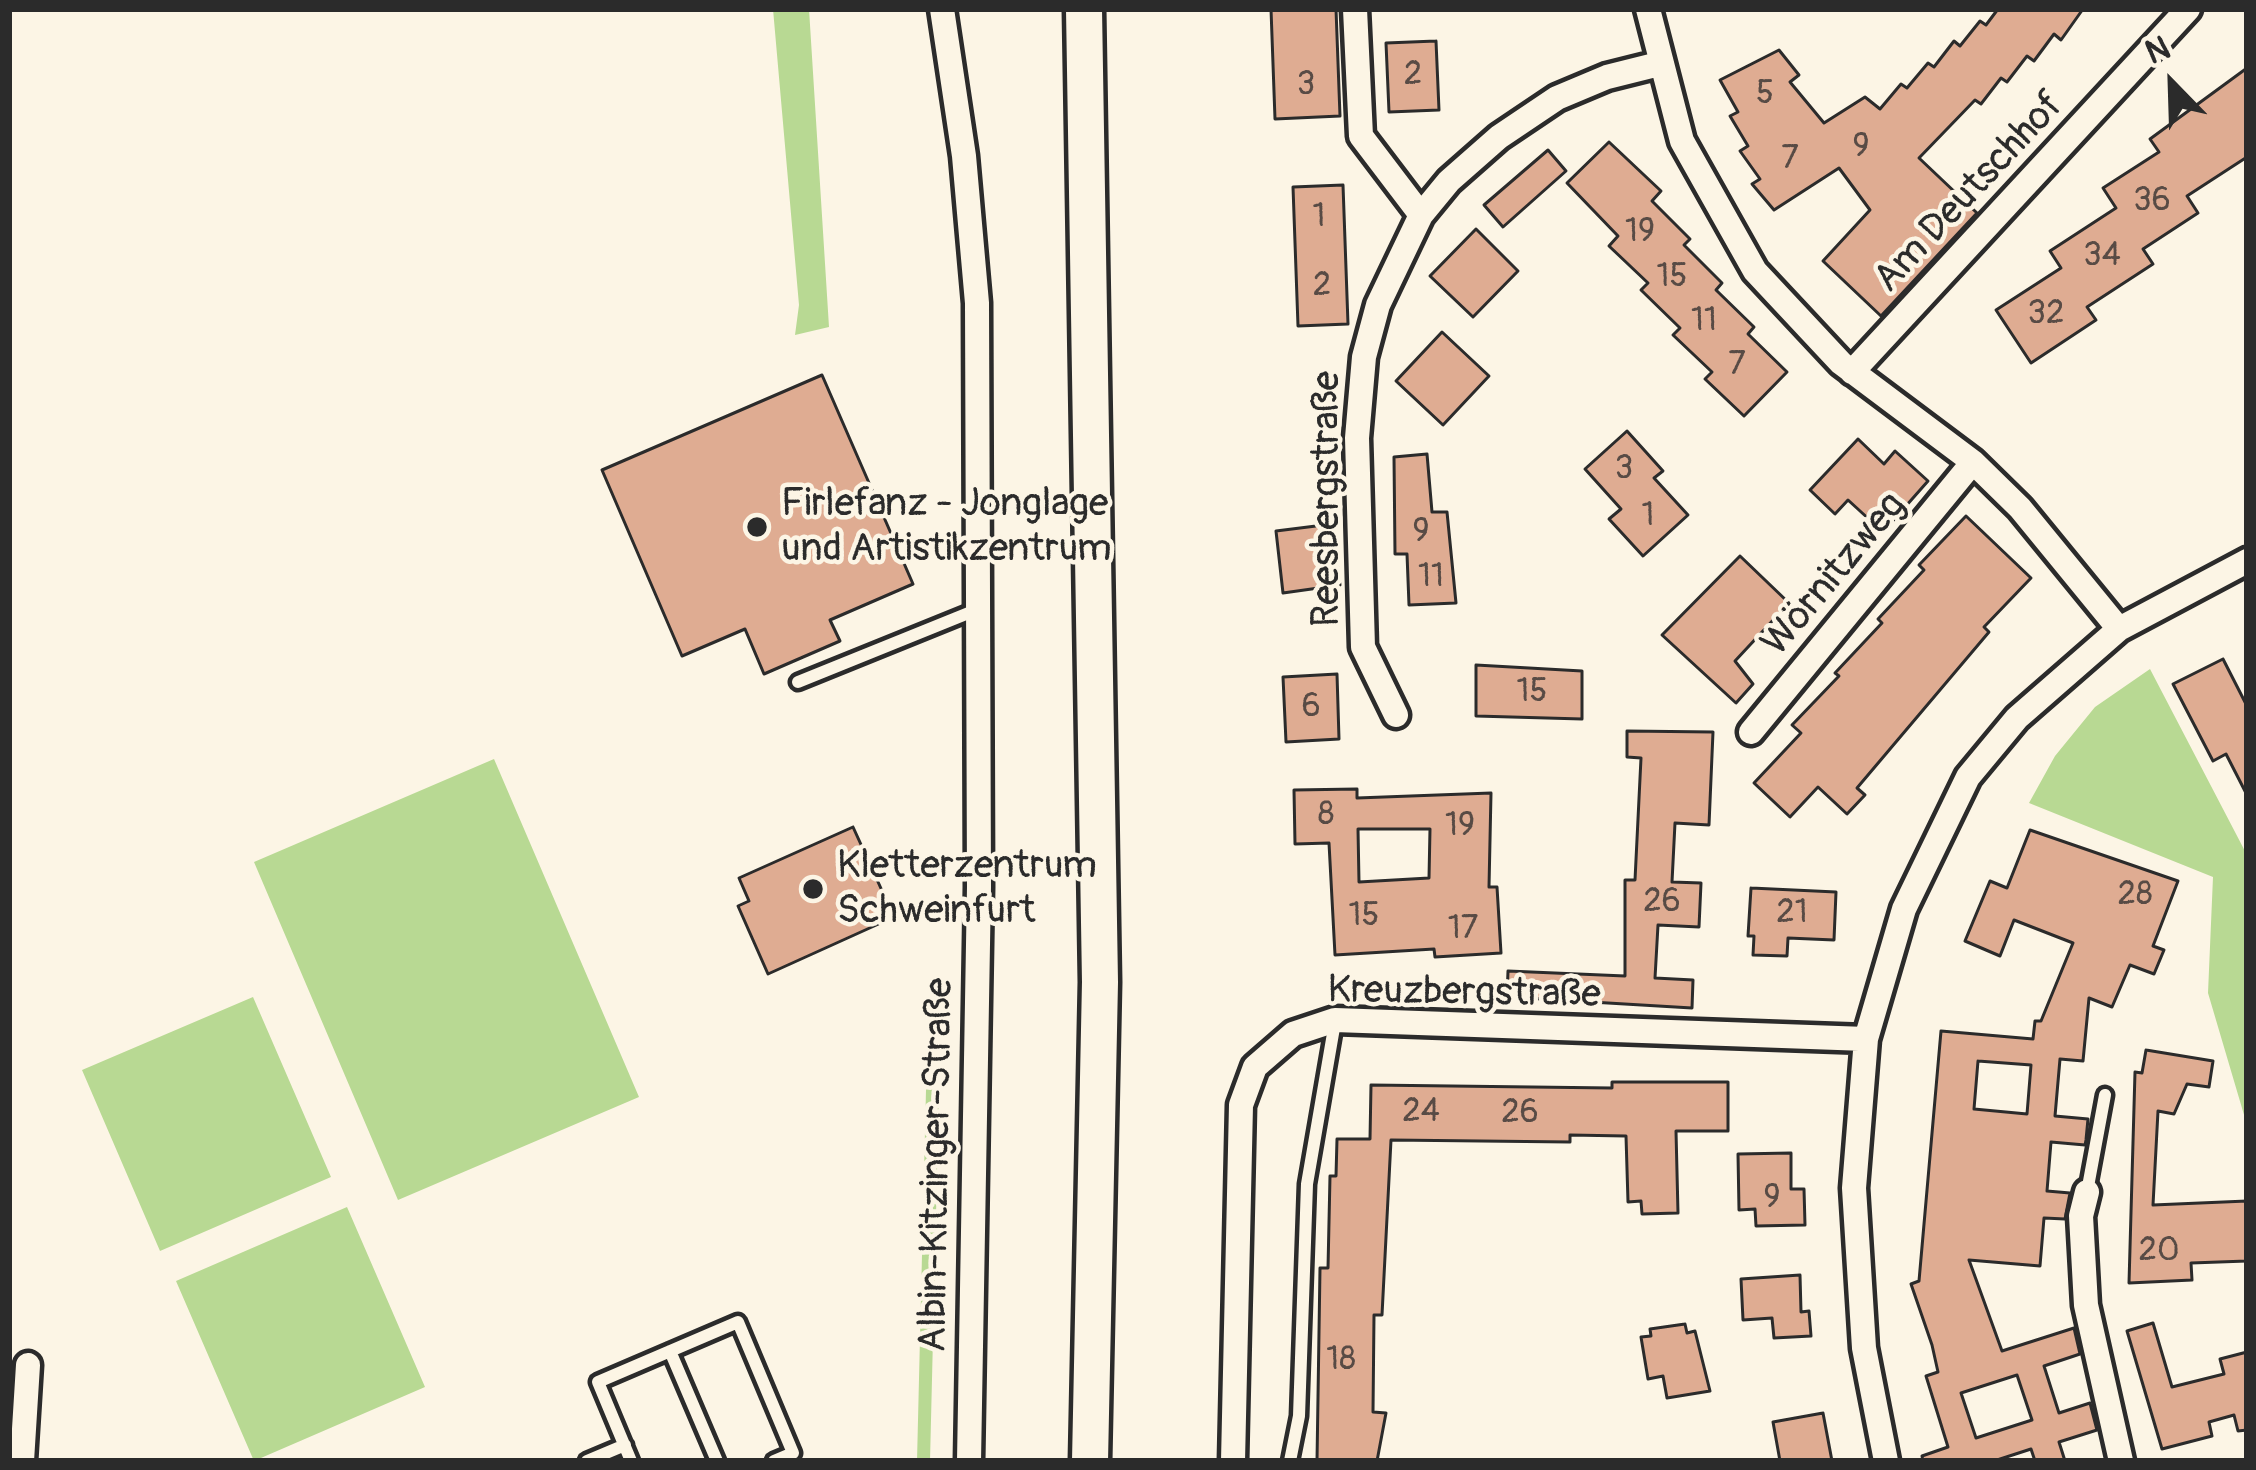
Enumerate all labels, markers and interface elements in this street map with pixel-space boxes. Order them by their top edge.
north arrow [2112,24,2232,144]
text: N [2139,27,2176,74]
house number: 2 [1404,56,1422,96]
house number: 3 [1297,66,1315,106]
house number: 5 [1756,75,1774,115]
street label: Am Deutschhof [1865,83,2075,303]
house number: 9 [1853,128,1869,168]
house number: 7 [1781,140,1799,180]
house number: 36 [2133,182,2171,222]
house number: 1 [1313,198,1325,238]
house number: 19 [1625,213,1655,253]
house number: 34 [2083,237,2121,277]
house number: 15 [1657,258,1687,298]
house number: 2 [1313,267,1331,307]
house number: 32 [2028,295,2064,335]
house number: 11 [1691,302,1717,342]
house number: 7 [1728,346,1746,386]
street label: Reesbergstraße [1305,371,1351,627]
house number: 3 [1615,450,1633,490]
place label: Firlefanz - Jonglage und Artistikzentrum [781,482,1112,573]
street label: Wörnitzweg [1753,484,1917,666]
house number: 1 [1642,497,1654,537]
house number: 9 [1413,513,1429,553]
marker: Firlefanz - Jonglage und Artistikzentrum [744,514,770,540]
house number: 11 [1418,558,1444,598]
house number: 15 [1517,673,1547,713]
house number: 6 [1301,688,1321,728]
house number: 8 [1318,796,1334,836]
house number: 19 [1445,807,1475,847]
place label: Kletterzentrum Schweinfurt [837,844,1097,935]
marker: Kletterzentrum Schweinfurt [800,876,826,902]
house number: 28 [2117,876,2153,916]
house number: 26 [1643,883,1681,923]
house number: 21 [1776,894,1808,934]
house number: 15 [1349,897,1379,937]
house number: 17 [1448,910,1478,950]
street label: Kreuzbergstraße [1327,968,1601,1020]
street label: Albin-Kitzinger-Straße [911,977,965,1353]
house number: 24 [1402,1093,1440,1133]
house number: 26 [1501,1094,1539,1134]
house number: 9 [1764,1179,1780,1219]
house number: 20 [2139,1232,2179,1272]
house number: 18 [1326,1341,1356,1381]

